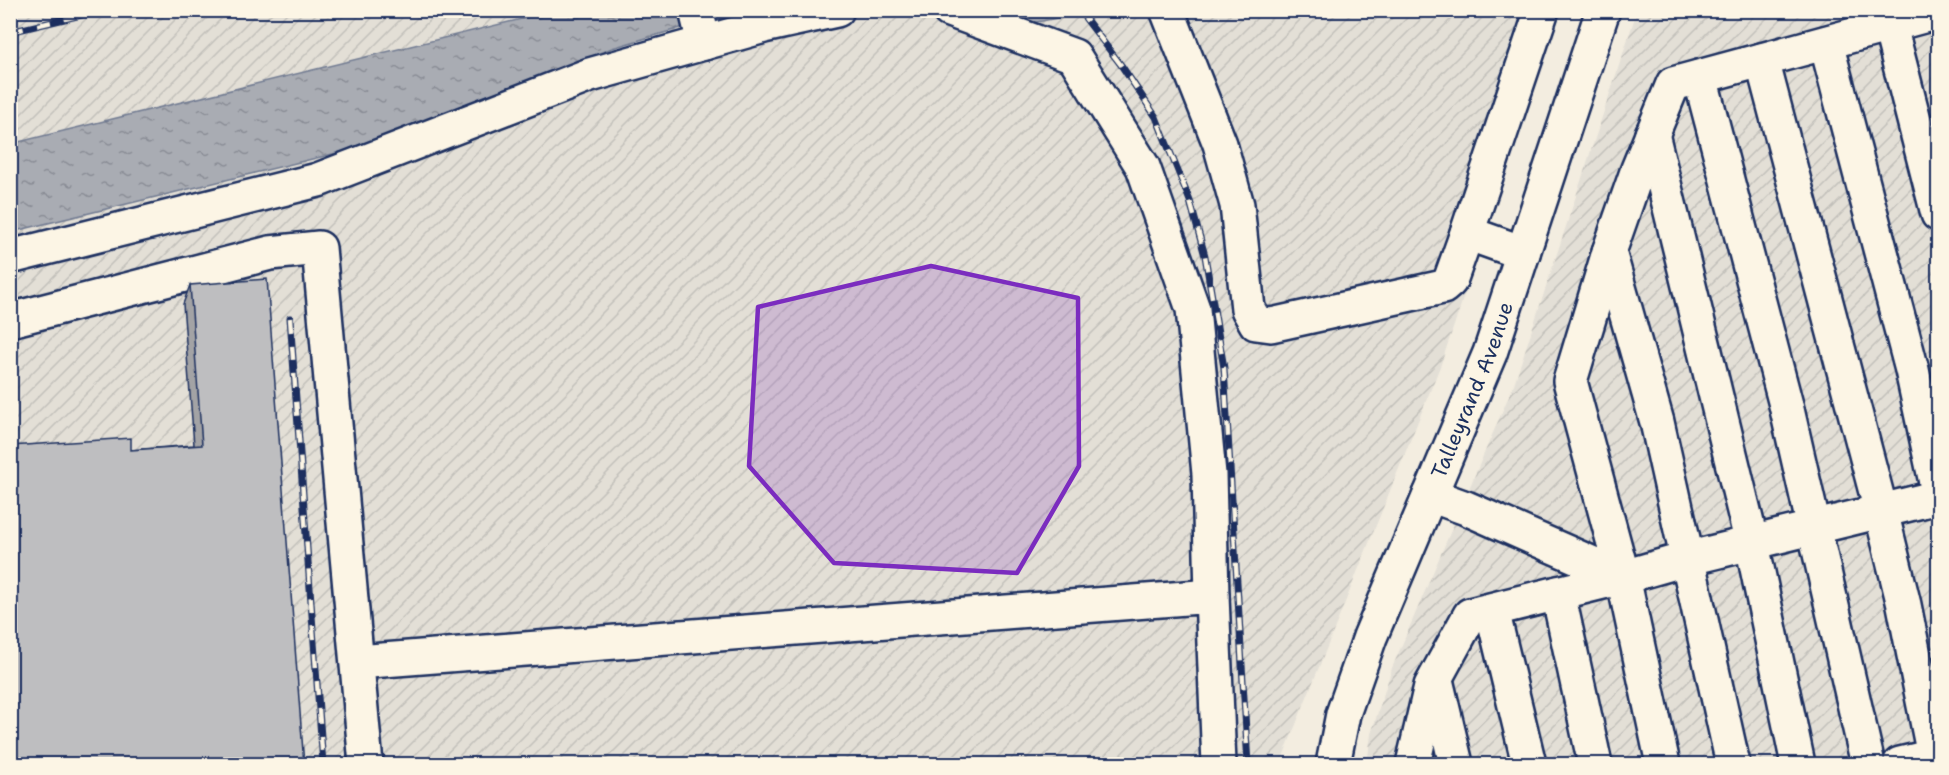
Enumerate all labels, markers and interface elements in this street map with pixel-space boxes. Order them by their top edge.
street label: Talleyrand Avenue [1425,298,1520,483]

